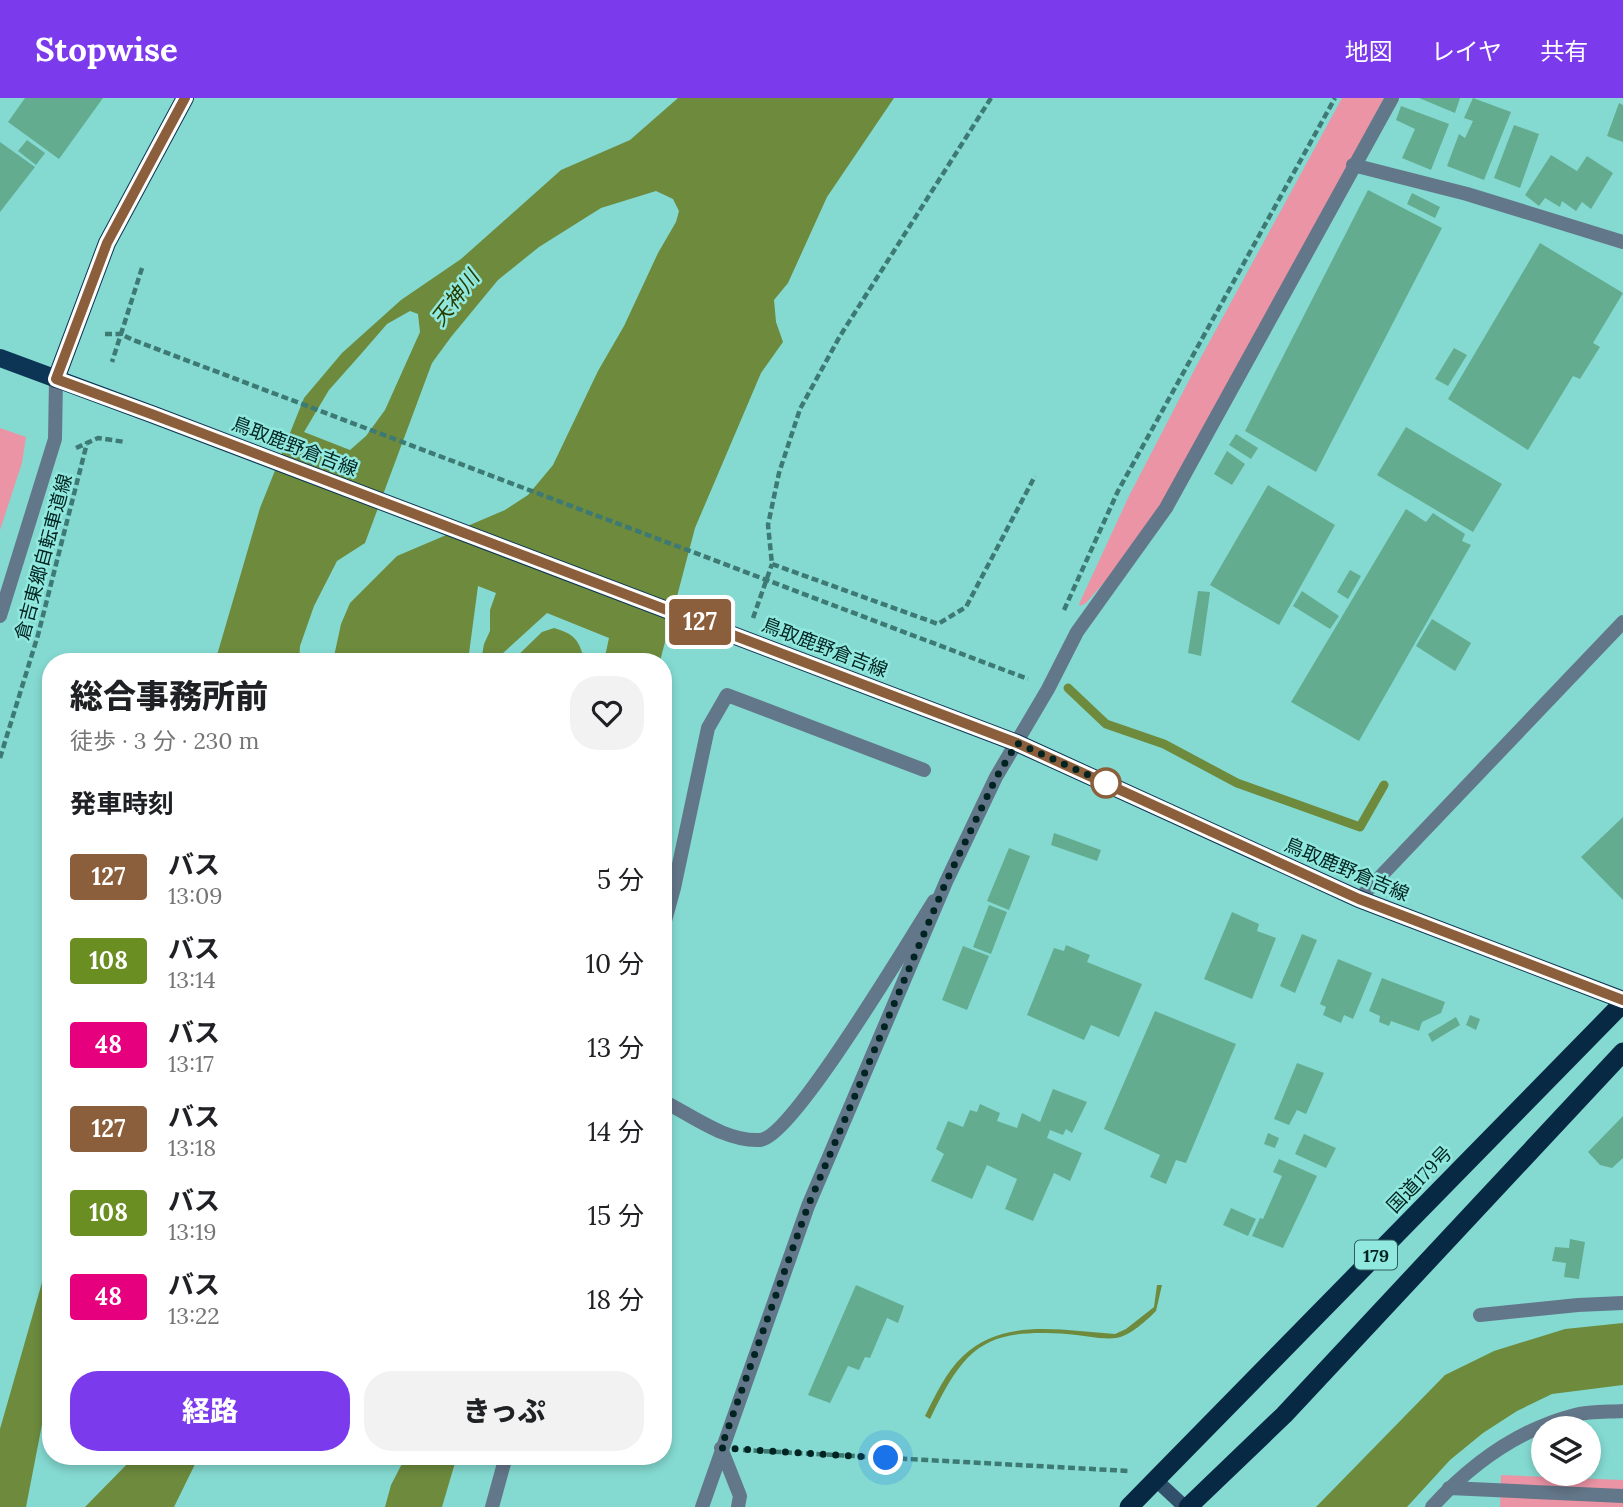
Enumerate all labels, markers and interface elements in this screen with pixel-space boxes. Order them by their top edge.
text: Stopwise [35,28,178,70]
text: 地図 [1345,36,1393,67]
text: レイヤ [1431,36,1502,67]
text: 共有 [1540,36,1588,67]
water label: 天神川 [425,263,486,331]
street label: 鳥取鹿野倉吉線 [229,411,361,481]
street label: 倉吉東郷自転車道線 [9,471,77,643]
line badge: 127 [660,599,740,645]
text: 127 [683,606,717,637]
street label: 鳥取鹿野倉吉線 [759,612,891,682]
text: 総合事務所前 [70,675,268,717]
button: heart [570,676,644,750]
text: 徒歩 · 3 分 · 230 m [70,726,259,755]
unlabelled marker [1091,768,1121,798]
text: 発車時刻 [70,787,174,820]
street label: 鳥取鹿野倉吉線 [1281,832,1413,906]
text: バス [168,848,220,881]
text: 127 [92,861,125,892]
text: 5 分 [597,863,644,896]
text: 13:09 [168,881,223,910]
text: バス [168,932,220,965]
text: 108 [89,945,128,976]
text: 10 分 [586,947,644,980]
text: 13:14 [168,965,216,994]
text: バス [168,1016,220,1049]
text: 48 [95,1029,122,1060]
text: 13 分 [587,1031,644,1064]
text: 13:17 [168,1049,214,1078]
text: バス [168,1100,220,1133]
text: 127 [92,1113,125,1144]
text: 14 分 [588,1115,644,1148]
text: 13:18 [168,1133,216,1162]
street label: 国道179号 [1381,1141,1457,1217]
text: バス [168,1184,220,1217]
text: 108 [89,1197,128,1228]
text: 15 分 [588,1199,644,1232]
text: 13:19 [168,1217,217,1246]
road number: 179 [1355,1240,1397,1270]
text: バス [168,1268,220,1301]
text: 48 [95,1281,122,1312]
text: 18 分 [587,1283,644,1316]
text: 13:22 [168,1301,220,1330]
button: 経路 [70,1371,350,1451]
button: きっぷ [364,1371,644,1451]
map controls [1531,1416,1601,1486]
button: layers [1531,1416,1601,1486]
your location [868,1440,903,1475]

